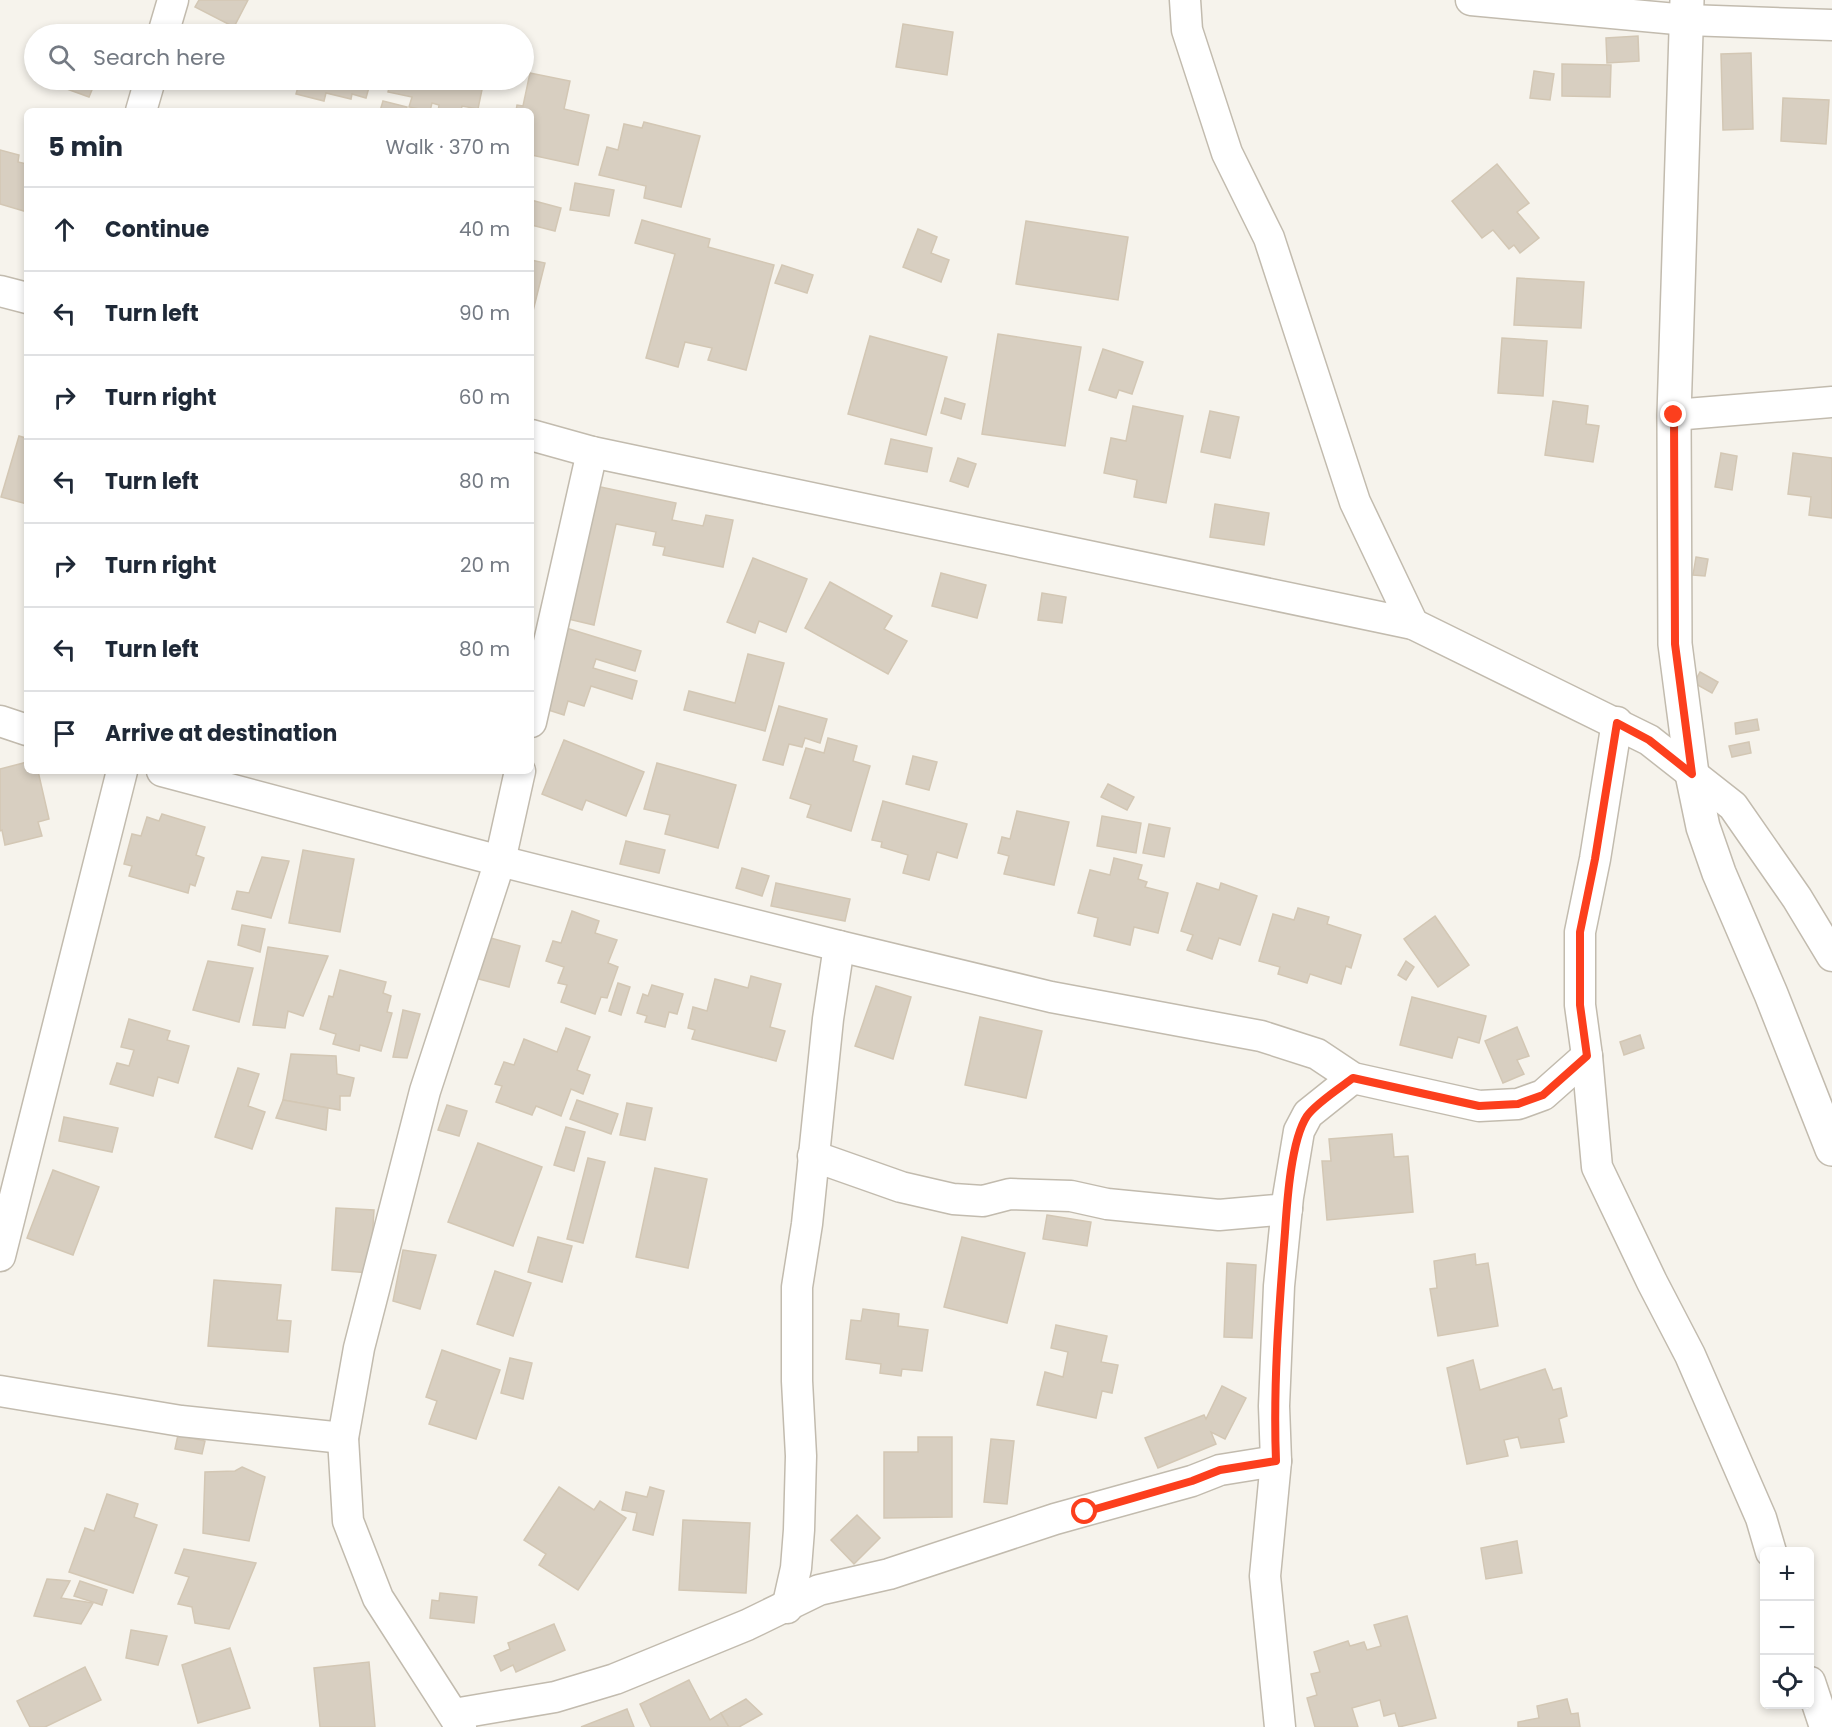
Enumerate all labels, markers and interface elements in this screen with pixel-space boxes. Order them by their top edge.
search box [24,24,534,90]
icon: search [45,41,78,74]
text: Search here [93,42,226,73]
text: 5 min [48,129,123,165]
text: Walk · 370 m [386,133,510,161]
icon: ahead [48,213,81,246]
text: Continue [105,214,209,245]
text: 40 m [459,215,510,243]
icon: left [48,297,81,330]
text: Turn left [105,298,199,329]
text: 90 m [459,299,510,327]
icon: right [48,381,81,414]
text: Turn right [105,382,216,413]
text: 60 m [459,383,510,411]
route end [1660,401,1686,427]
icon: left [48,465,81,498]
text: Turn left [105,466,199,497]
text: 80 m [459,467,510,495]
icon: right [48,549,81,582]
text: Turn right [105,550,216,581]
text: 20 m [460,551,510,579]
icon: left [48,633,81,666]
text: Turn left [105,634,199,665]
text: 80 m [459,635,510,663]
icon: arrive [48,717,81,750]
text: Arrive at destination [105,718,337,749]
route start [1071,1498,1097,1524]
map controls [1760,1547,1814,1709]
button: + [1760,1547,1814,1601]
button: − [1760,1601,1814,1655]
button: locate [1760,1655,1814,1709]

